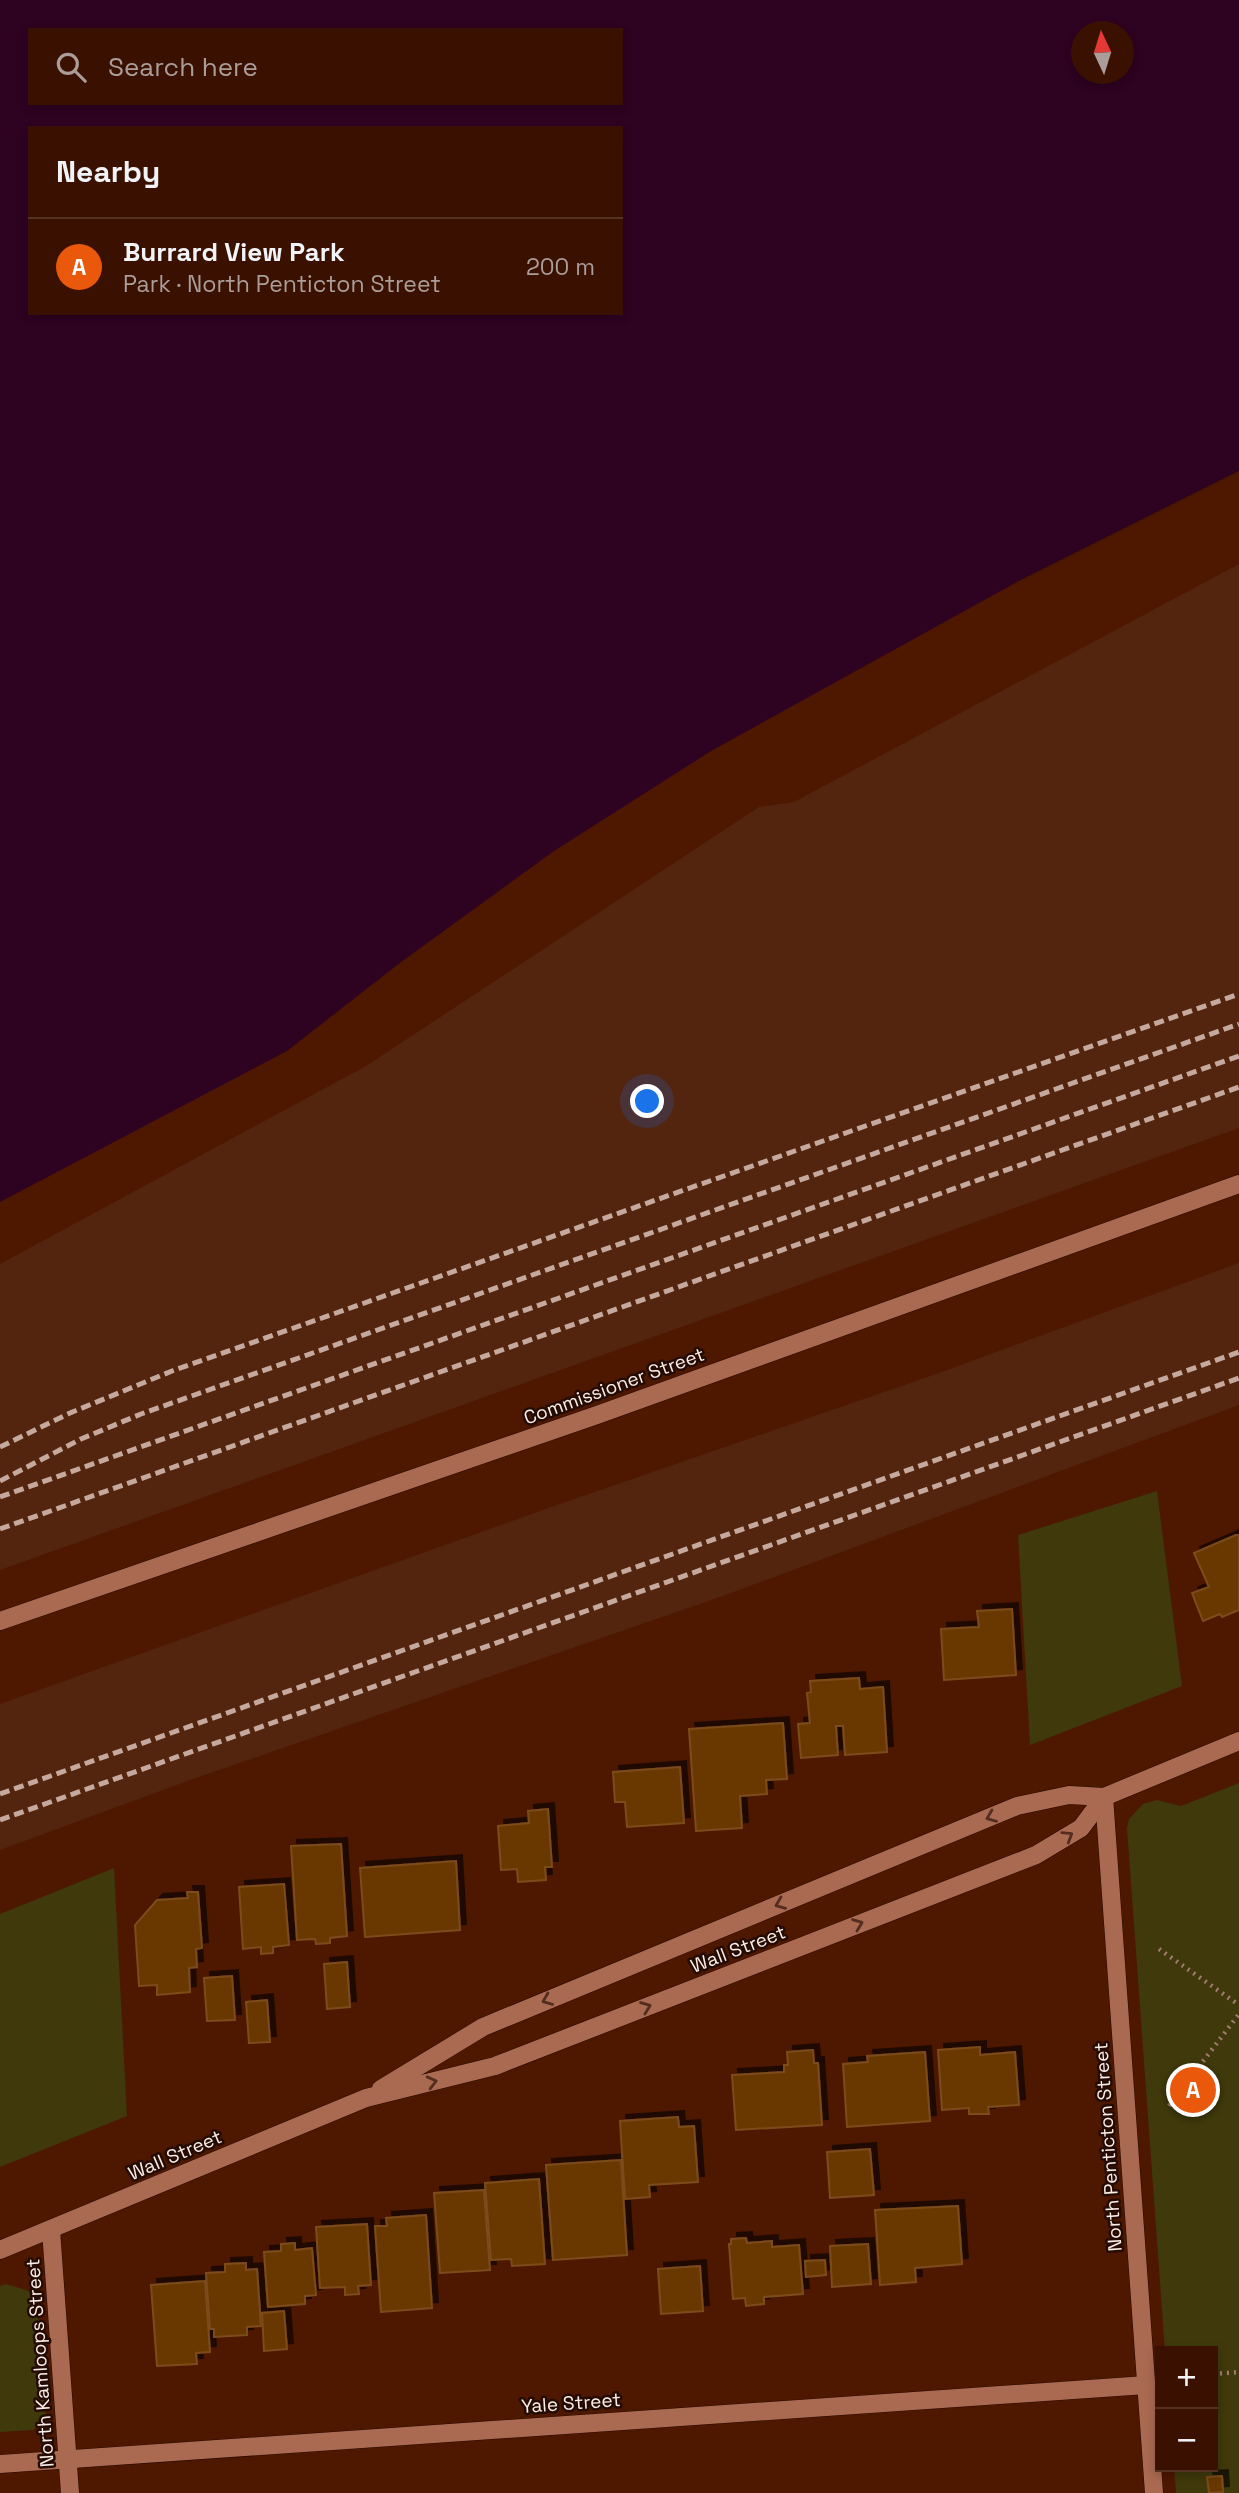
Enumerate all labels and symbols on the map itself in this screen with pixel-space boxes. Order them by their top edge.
north arrow [1071,21,1134,84]
your location [630,1084,664,1118]
street label: Commissioner Street [520,1342,708,1430]
one-way arrow [985,1809,997,1823]
one-way arrow [1060,1832,1073,1845]
one-way arrow [775,1896,787,1910]
street label: Wall Street [687,1919,789,1979]
one-way arrow [852,1919,864,1933]
one-way arrow [542,1992,554,2006]
one-way arrow [640,2001,652,2015]
street label: North Penticton Street [1088,2042,1128,2252]
pin: A [1170,2064,1216,2116]
one-way arrow [426,2076,438,2090]
street label: Wall Street [124,2124,226,2186]
street label: North Kamloops Street [20,2258,60,2468]
street label: Yale Street [520,2387,622,2419]

